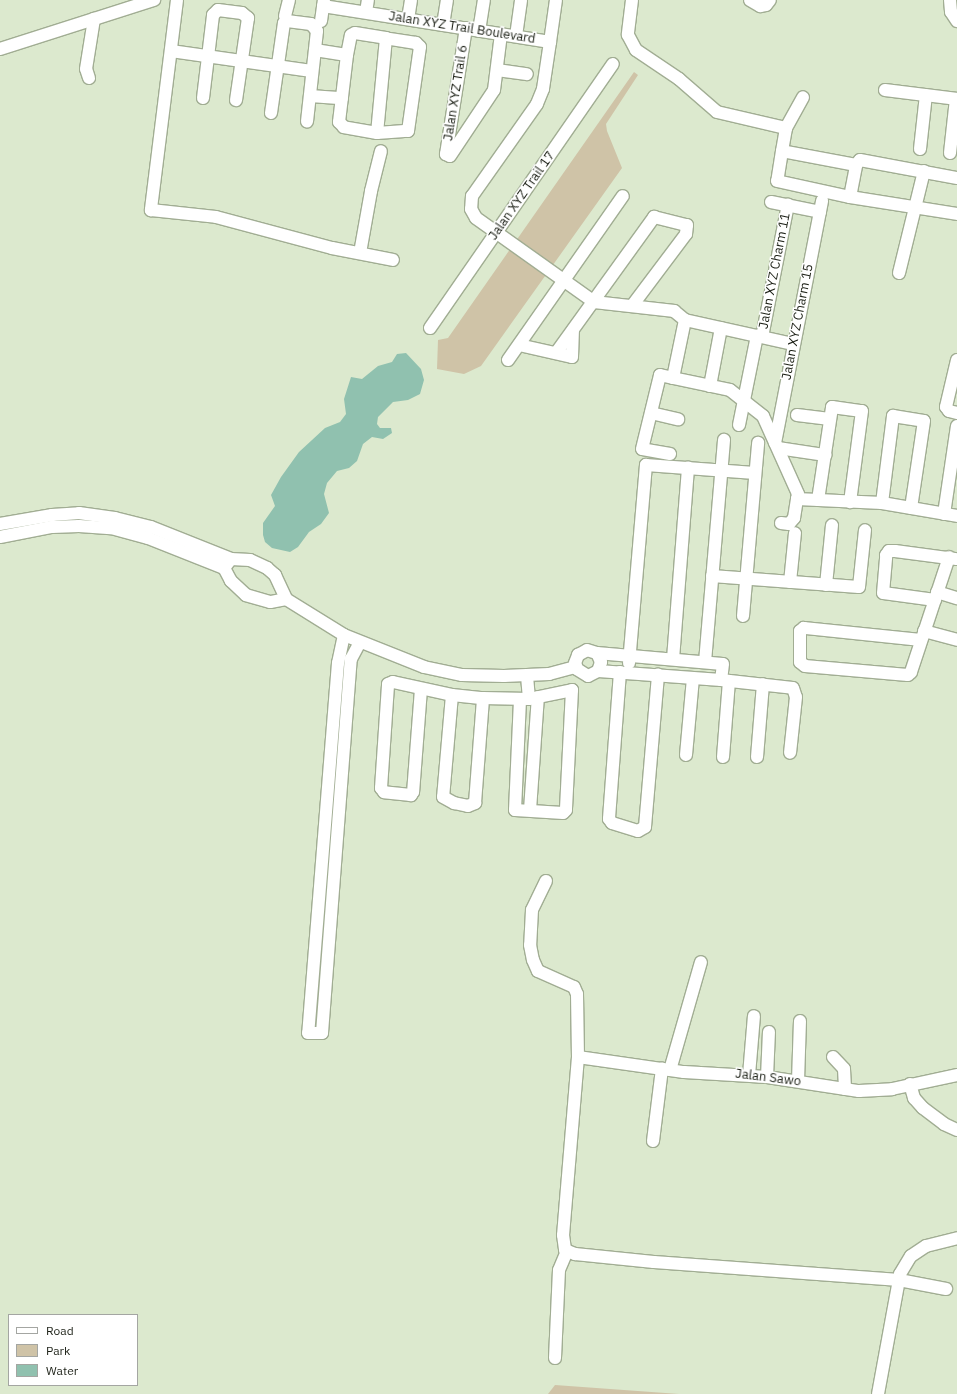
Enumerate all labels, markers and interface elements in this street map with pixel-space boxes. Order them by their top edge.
street label: Jalan XYZ Trail Boulevard [388,9,536,47]
street label: Jalan XYZ Trail 6 [441,44,471,142]
street label: Jalan XYZ Trail 17 [486,149,558,243]
street label: Jalan XYZ Charm 11 [756,212,794,330]
street label: Jalan XYZ Charm 15 [779,263,817,381]
street label: Jalan Sawo [734,1066,802,1090]
legend [8,1314,138,1386]
text: Road [46,1323,74,1338]
text: Park [46,1343,70,1358]
text: Water [46,1363,78,1378]

